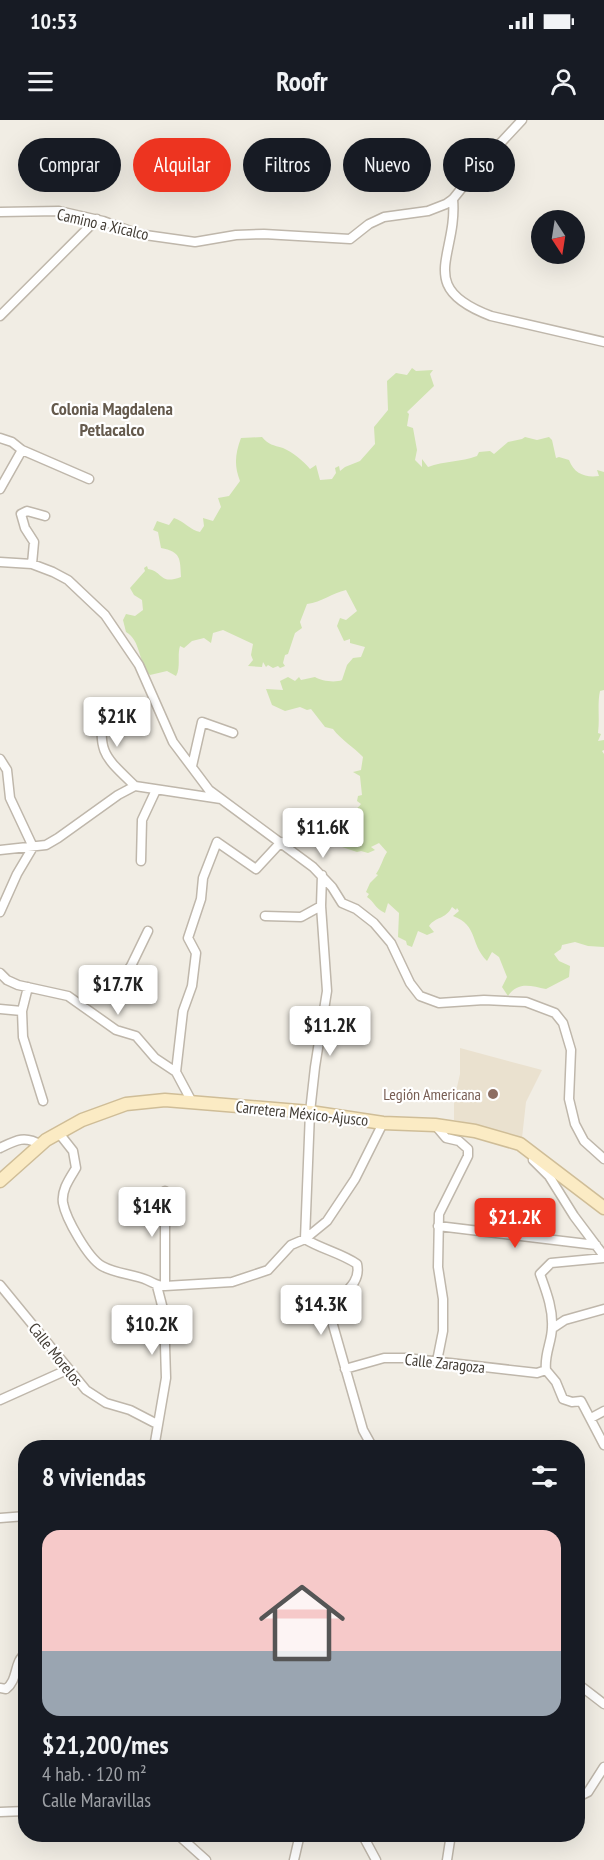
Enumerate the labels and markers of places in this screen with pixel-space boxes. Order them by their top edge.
pin: $21K [81,697,153,748]
pin: $11.6K [274,808,372,859]
pin: $17.7K [69,965,167,1016]
pin: $11.2K [281,1006,379,1057]
place label: Legión Americana [383,1084,481,1104]
marker: Legión Americana [486,1087,500,1101]
pin: $14K [116,1187,188,1238]
pin: $21.2K [466,1198,564,1249]
pin: $14.3K [272,1285,370,1336]
pin: $10.2K [103,1305,201,1356]

